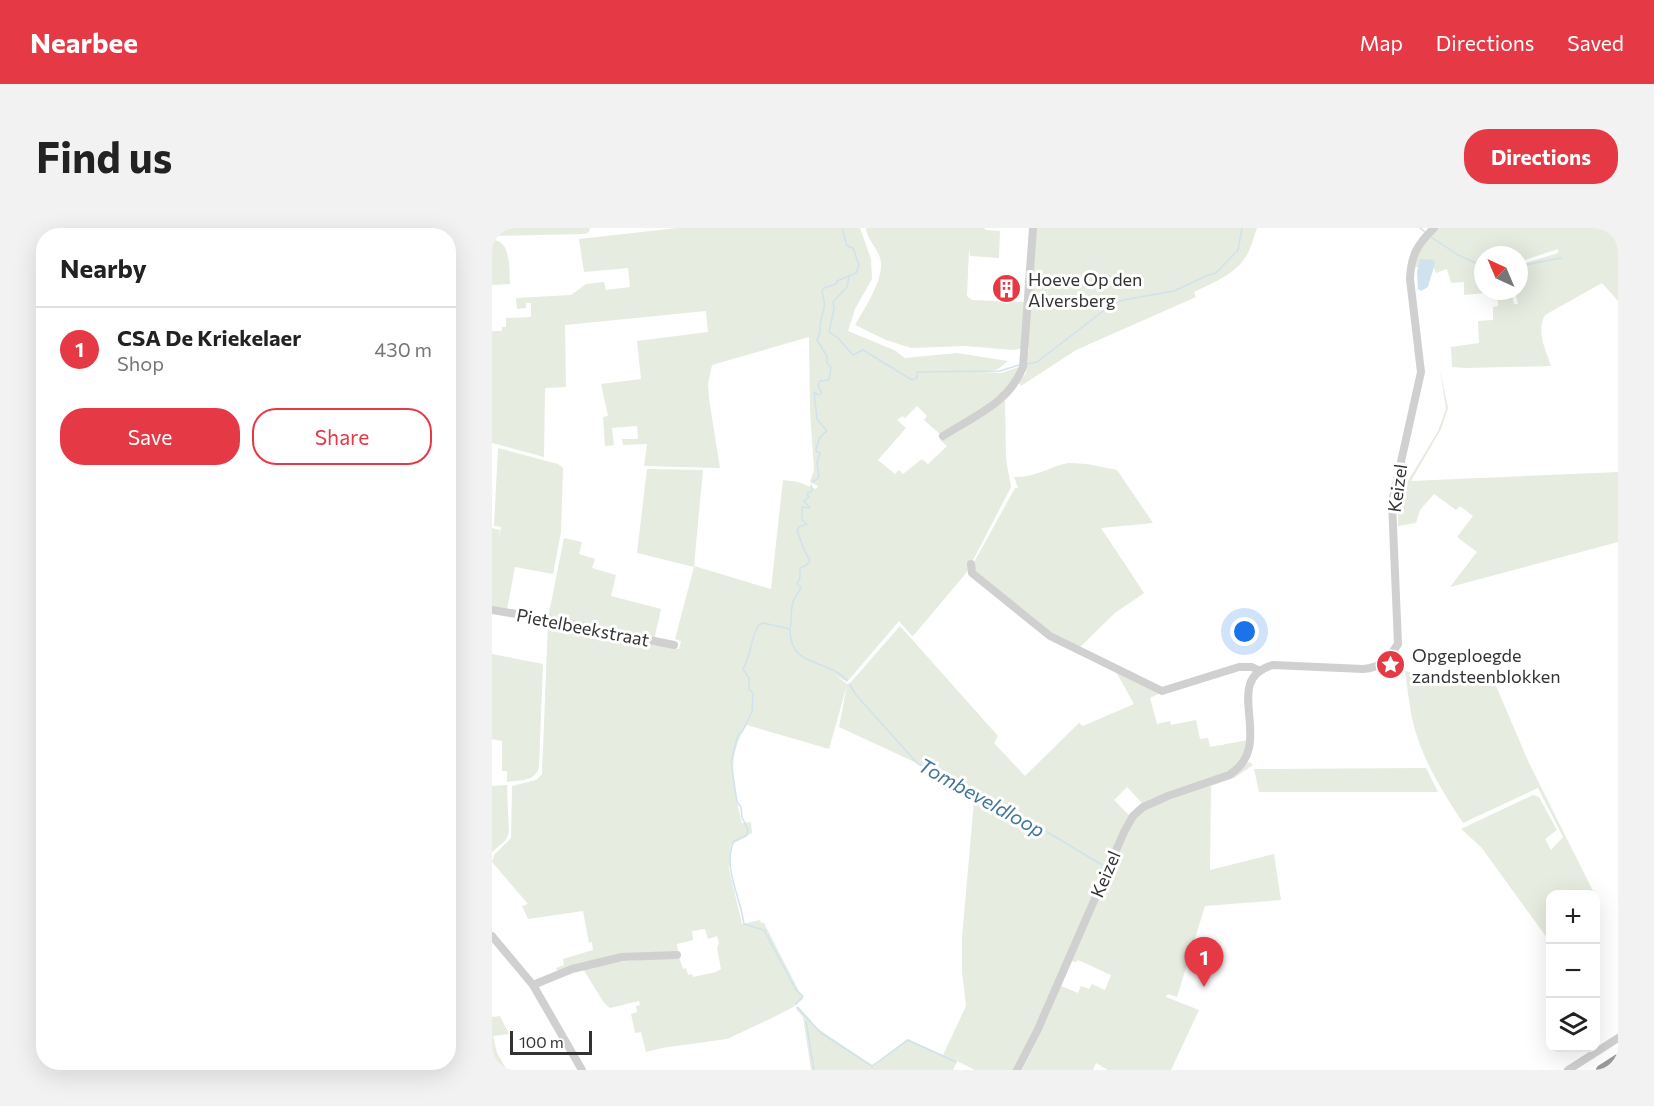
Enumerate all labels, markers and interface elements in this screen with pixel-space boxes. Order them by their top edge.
text: Nearbee [30,25,138,59]
text: Map [1360,30,1403,55]
text: Directions [1436,30,1534,55]
text: Saved [1567,30,1624,55]
button: Directions [1464,129,1618,184]
text: Find us [36,130,172,182]
north arrow [1474,246,1528,300]
text: Nearby [60,252,147,283]
place label: Hoeve Op den Alversberg [1028,268,1142,311]
building icon: Hoeve Op den Alversberg [991,273,1023,305]
text: CSA De Kriekelaer [117,324,301,351]
text: 1 [75,337,84,361]
text: 430 m [374,337,432,361]
text: Shop [117,351,164,375]
button: Save [60,408,240,465]
button: Share [252,408,432,465]
street label: Keizel [1383,462,1411,514]
street label: Pietelbeekstraat [515,603,651,651]
your location [1230,617,1259,646]
place label: Opgeploegde zandsteenblokken [1412,644,1561,687]
place icon: Opgeploegde zandsteenblokken [1375,649,1407,681]
water label: Tombeveldloop [915,752,1050,842]
street label: Keizel [1085,847,1125,901]
map controls [1546,890,1600,1052]
button: + [1546,890,1600,944]
pin: 1 [1184,938,1224,987]
button: − [1546,944,1600,998]
button: layers [1546,998,1600,1052]
scale bar [510,1028,592,1056]
text: 100 m [519,1032,564,1051]

